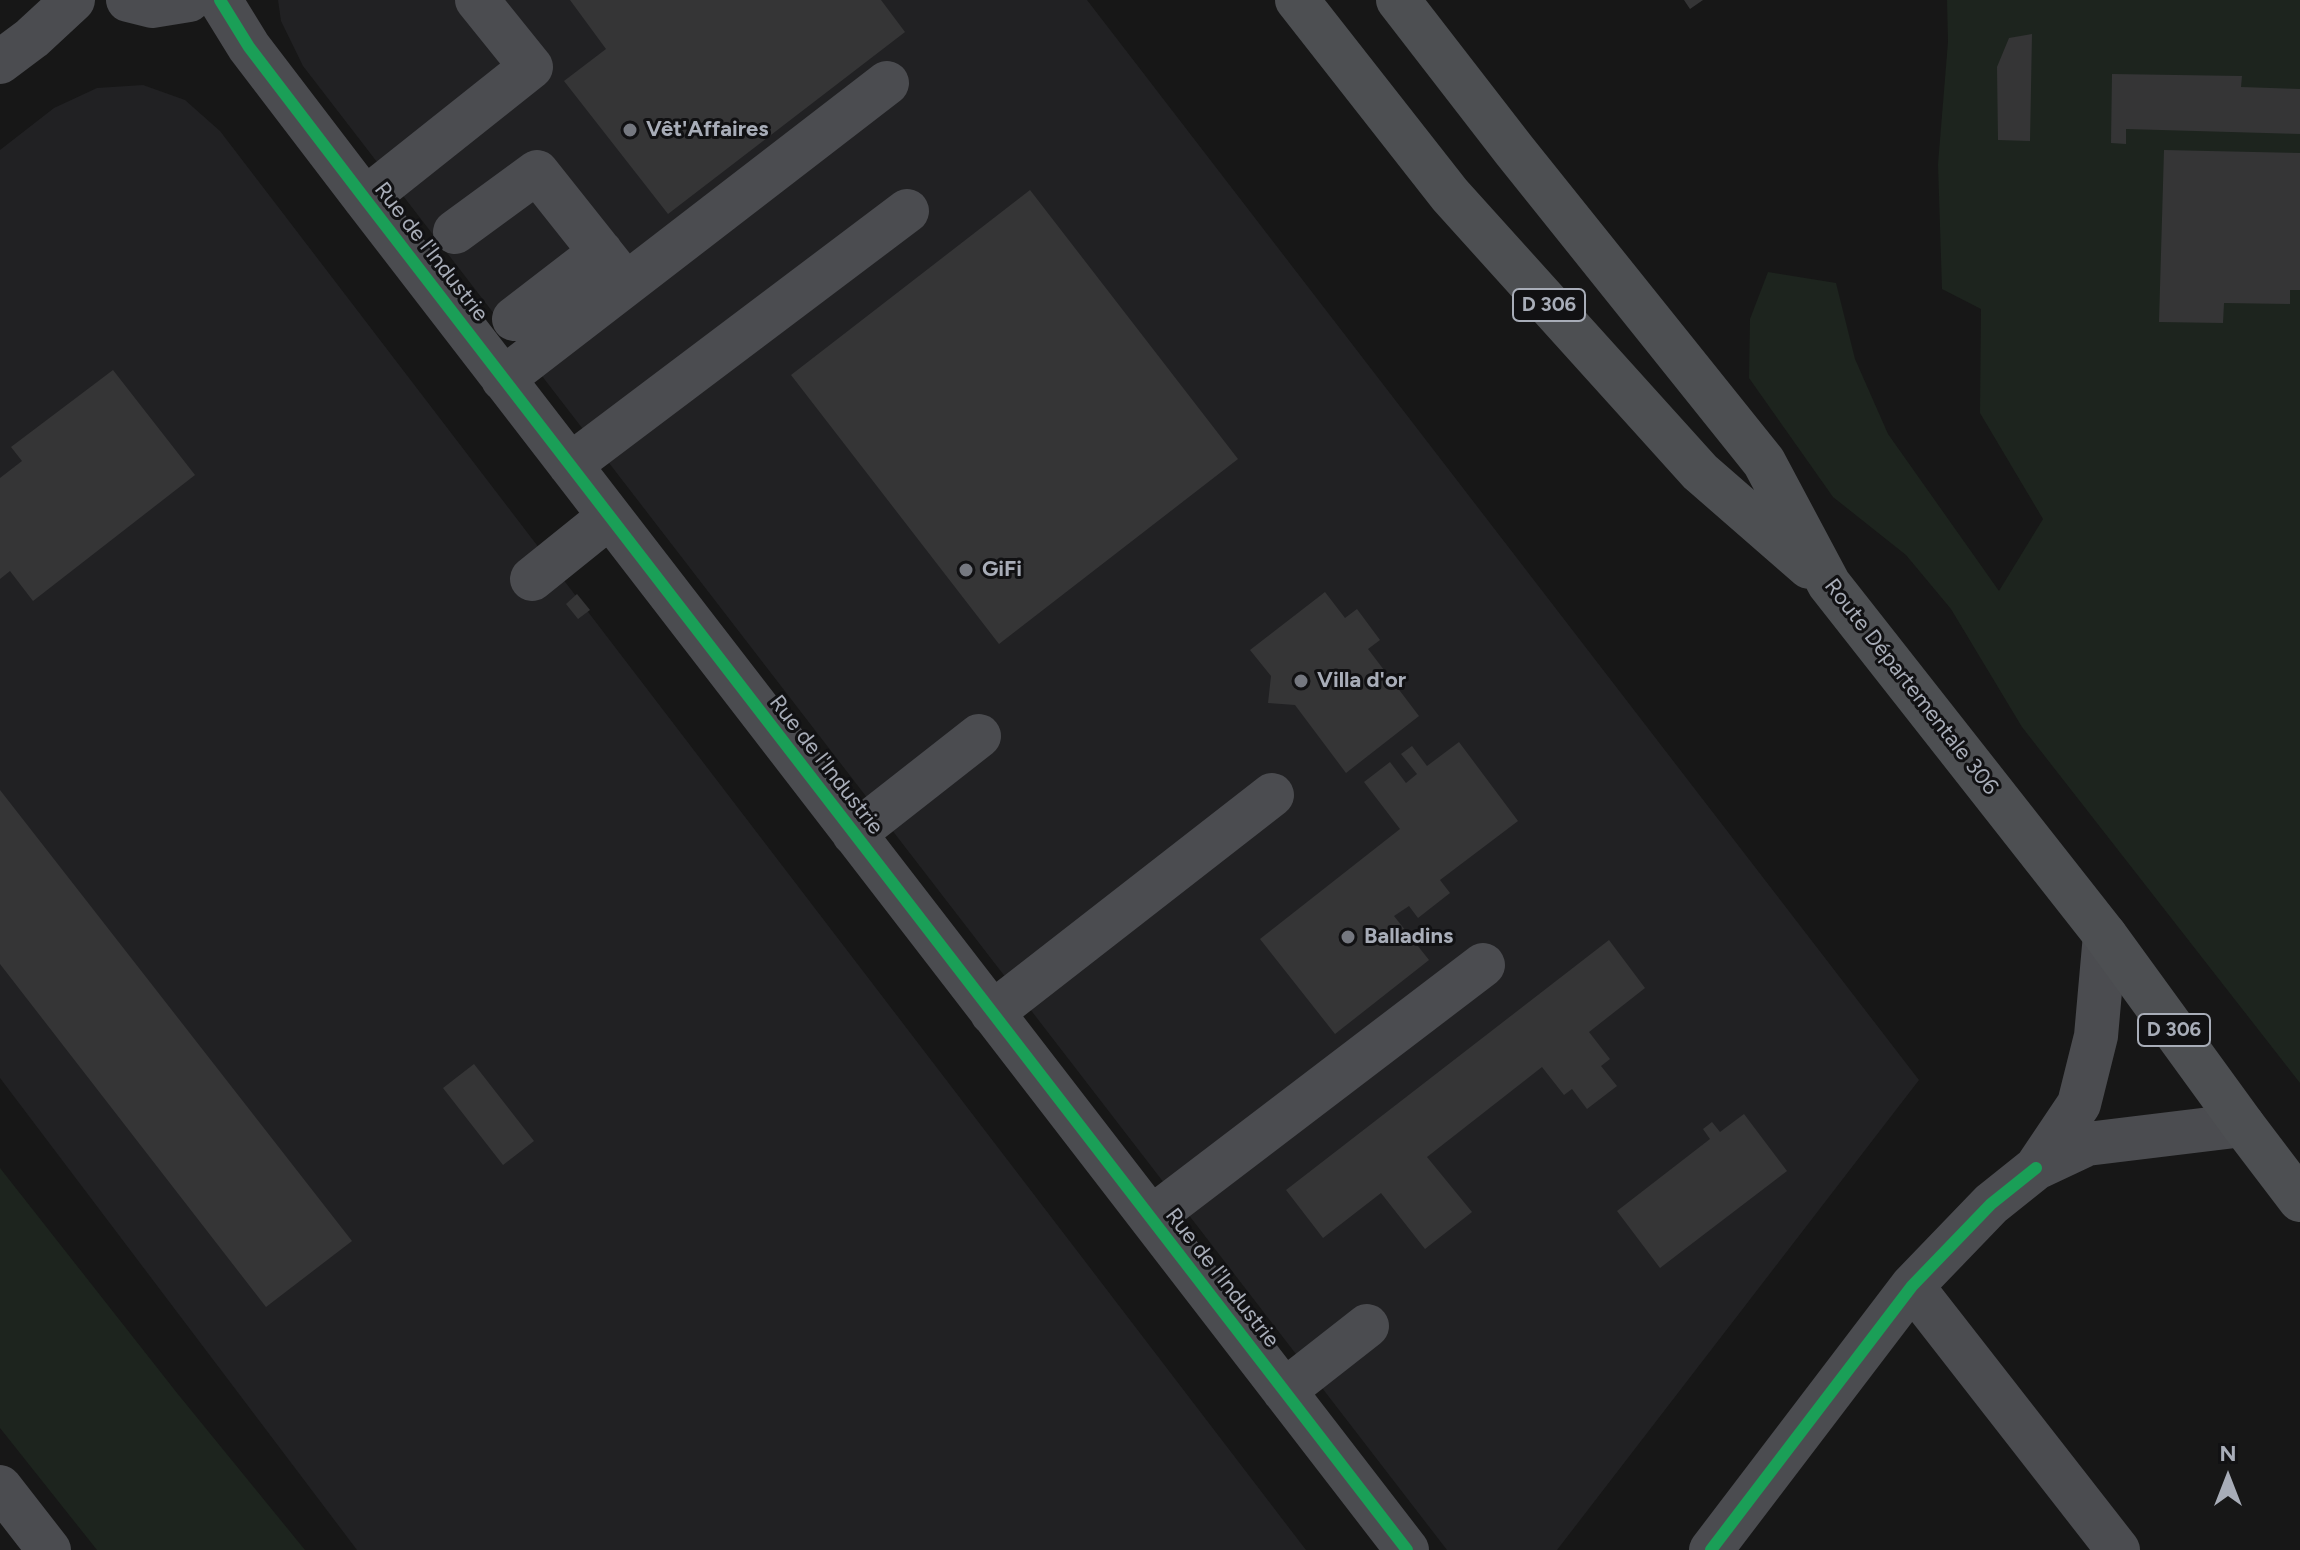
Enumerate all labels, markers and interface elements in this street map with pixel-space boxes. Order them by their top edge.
place label: Vêt'Affaires [646,117,768,143]
marker: Vêt'Affaires [621,121,639,139]
street label: Rue de l'Industrie [368,177,494,327]
road number: D 306 [1513,289,1585,321]
place label: GiFi [982,557,1022,583]
marker: GiFi [957,561,975,579]
street label: Route Départementale 306 [1818,574,2004,800]
place label: Villa d'or [1317,668,1406,694]
marker: Villa d'or [1292,672,1310,690]
street label: Rue de l'Industrie [763,690,889,840]
place label: Balladins [1364,924,1453,950]
marker: Balladins [1339,928,1357,946]
road number: D 306 [2138,1014,2210,1046]
street label: Rue de l'Industrie [1159,1203,1285,1353]
north arrow [2188,1438,2268,1518]
text: N [2219,1440,2237,1467]

